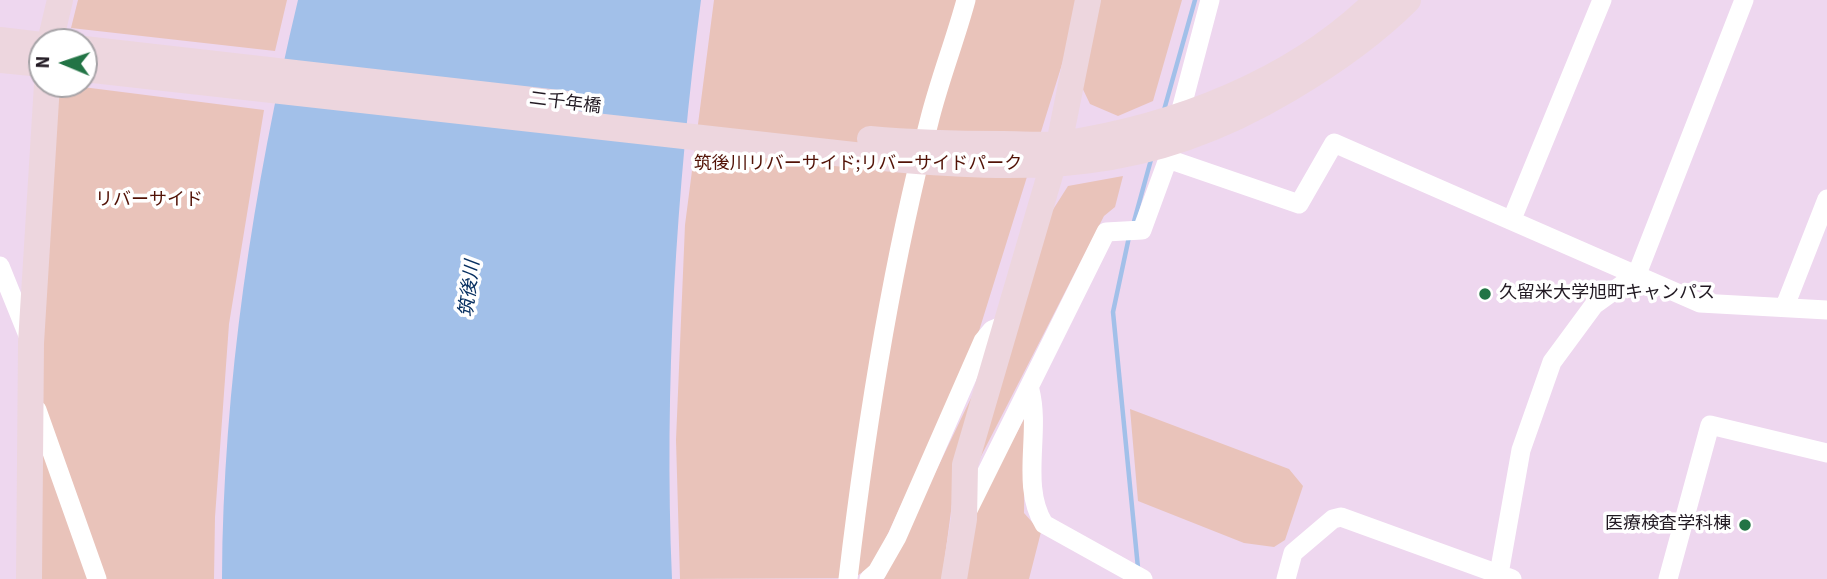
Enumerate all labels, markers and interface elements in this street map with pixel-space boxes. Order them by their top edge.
north arrow [28,28,98,98]
text: N [30,56,57,69]
street label: 二千年橋 [528,89,602,119]
park label: 筑後川リバーサイド;リバーサイドパーク [694,154,1022,176]
park label: リバーサイド [95,190,203,212]
water label: 筑後川 [456,259,486,319]
place label: 久留米大学旭町キャンパス [1499,283,1715,305]
marker: 久留米大学旭町キャンパス [1477,286,1493,302]
place label: 医療検査学科棟 [1605,514,1731,536]
marker: 医療検査学科棟 [1737,517,1753,533]

